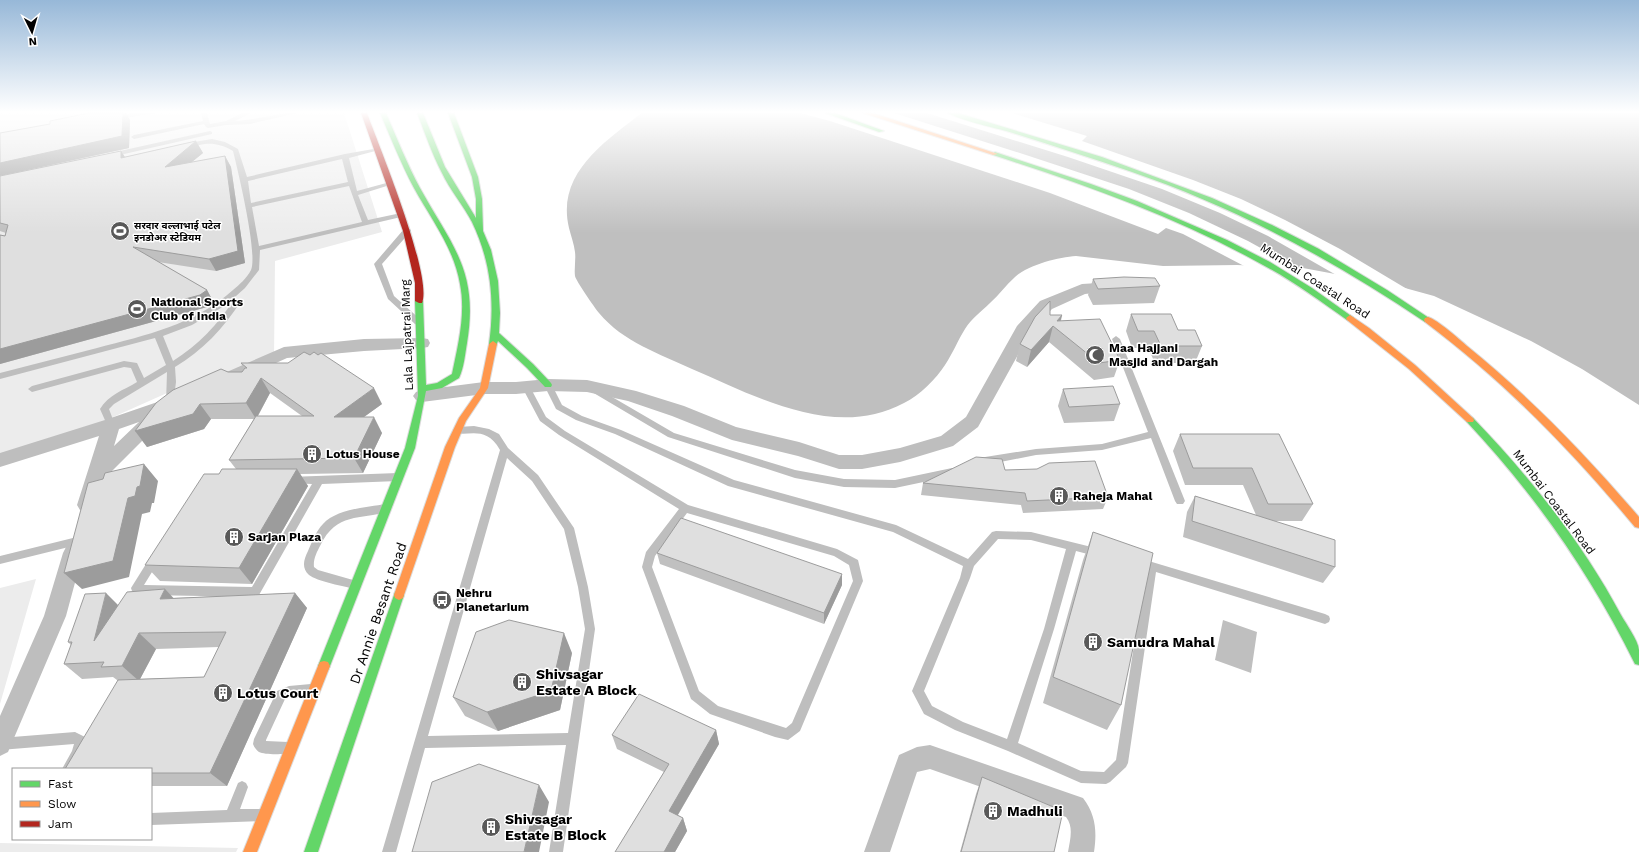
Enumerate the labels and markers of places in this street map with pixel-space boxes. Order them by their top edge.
place label: सरदार वल्लाभाई पटेल इनडोअर स्टेडियम [134,219,221,243]
sports icon: सरदार वल्लाभाई पटेल इनडोअर स्टेडियम [109,220,131,242]
place label: National Sports Club of India [151,295,244,323]
sports icon: National Sports Club of India [126,298,148,320]
place label: Maa Hajjani Masjid and Dargah [1109,341,1218,369]
mosque icon: Maa Hajjani Masjid and Dargah [1084,344,1106,366]
building icon: Lotus House [301,443,323,465]
place label: Lotus House [326,447,400,461]
building icon: Raheja Mahal [1048,485,1070,507]
place label: Raheja Mahal [1073,489,1153,503]
building icon: Sarjan Plaza [223,526,245,548]
place label: Sarjan Plaza [248,530,321,544]
place label: Nehru Planetarium [456,586,529,614]
bus stop icon: Nehru Planetarium [431,589,453,611]
building icon: Samudra Mahal [1082,631,1104,653]
place label: Samudra Mahal [1107,634,1215,650]
place label: Shivsagar Estate A Block [536,666,637,698]
building icon: Shivsagar Estate A Block [511,671,533,693]
building icon: Lotus Court [212,682,234,704]
place label: Lotus Court [237,685,319,701]
building icon: Madhuli [982,800,1004,822]
place label: Madhuli [1007,803,1063,819]
place label: Shivsagar Estate B Block [505,811,607,843]
building icon: Shivsagar Estate B Block [480,816,502,838]

